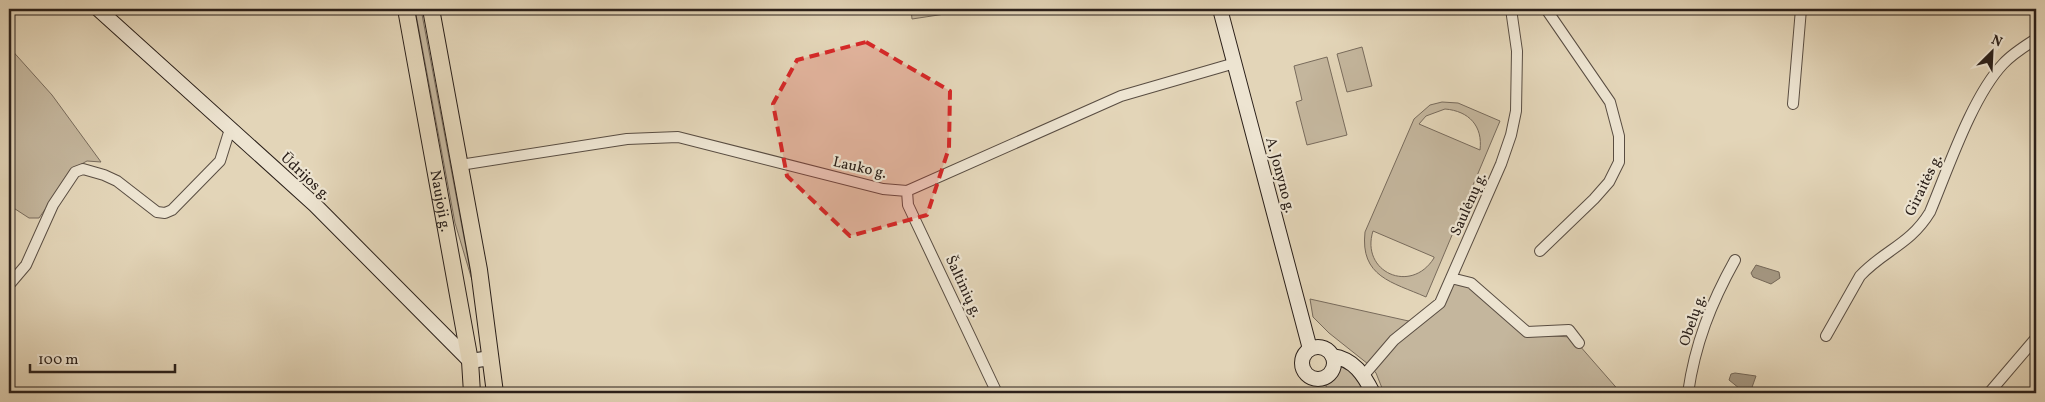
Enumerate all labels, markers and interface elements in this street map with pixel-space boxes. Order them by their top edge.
north arrow [1968,28,2018,78]
text: N [1988,31,2005,52]
street label: A. Jonyno g. [1259,135,1300,216]
street label: Ūdrijos g. [275,148,335,206]
street label: Giraitės g. [1900,151,1948,220]
street label: Lauko g. [831,152,889,185]
street label: Naujoji g. [424,169,455,234]
street label: Saulėnų g. [1446,170,1493,240]
street label: Šaltinių g. [939,252,986,321]
street label: Obelų g. [1675,292,1712,349]
scale bar [30,342,175,374]
text: 100 m [38,350,78,371]

